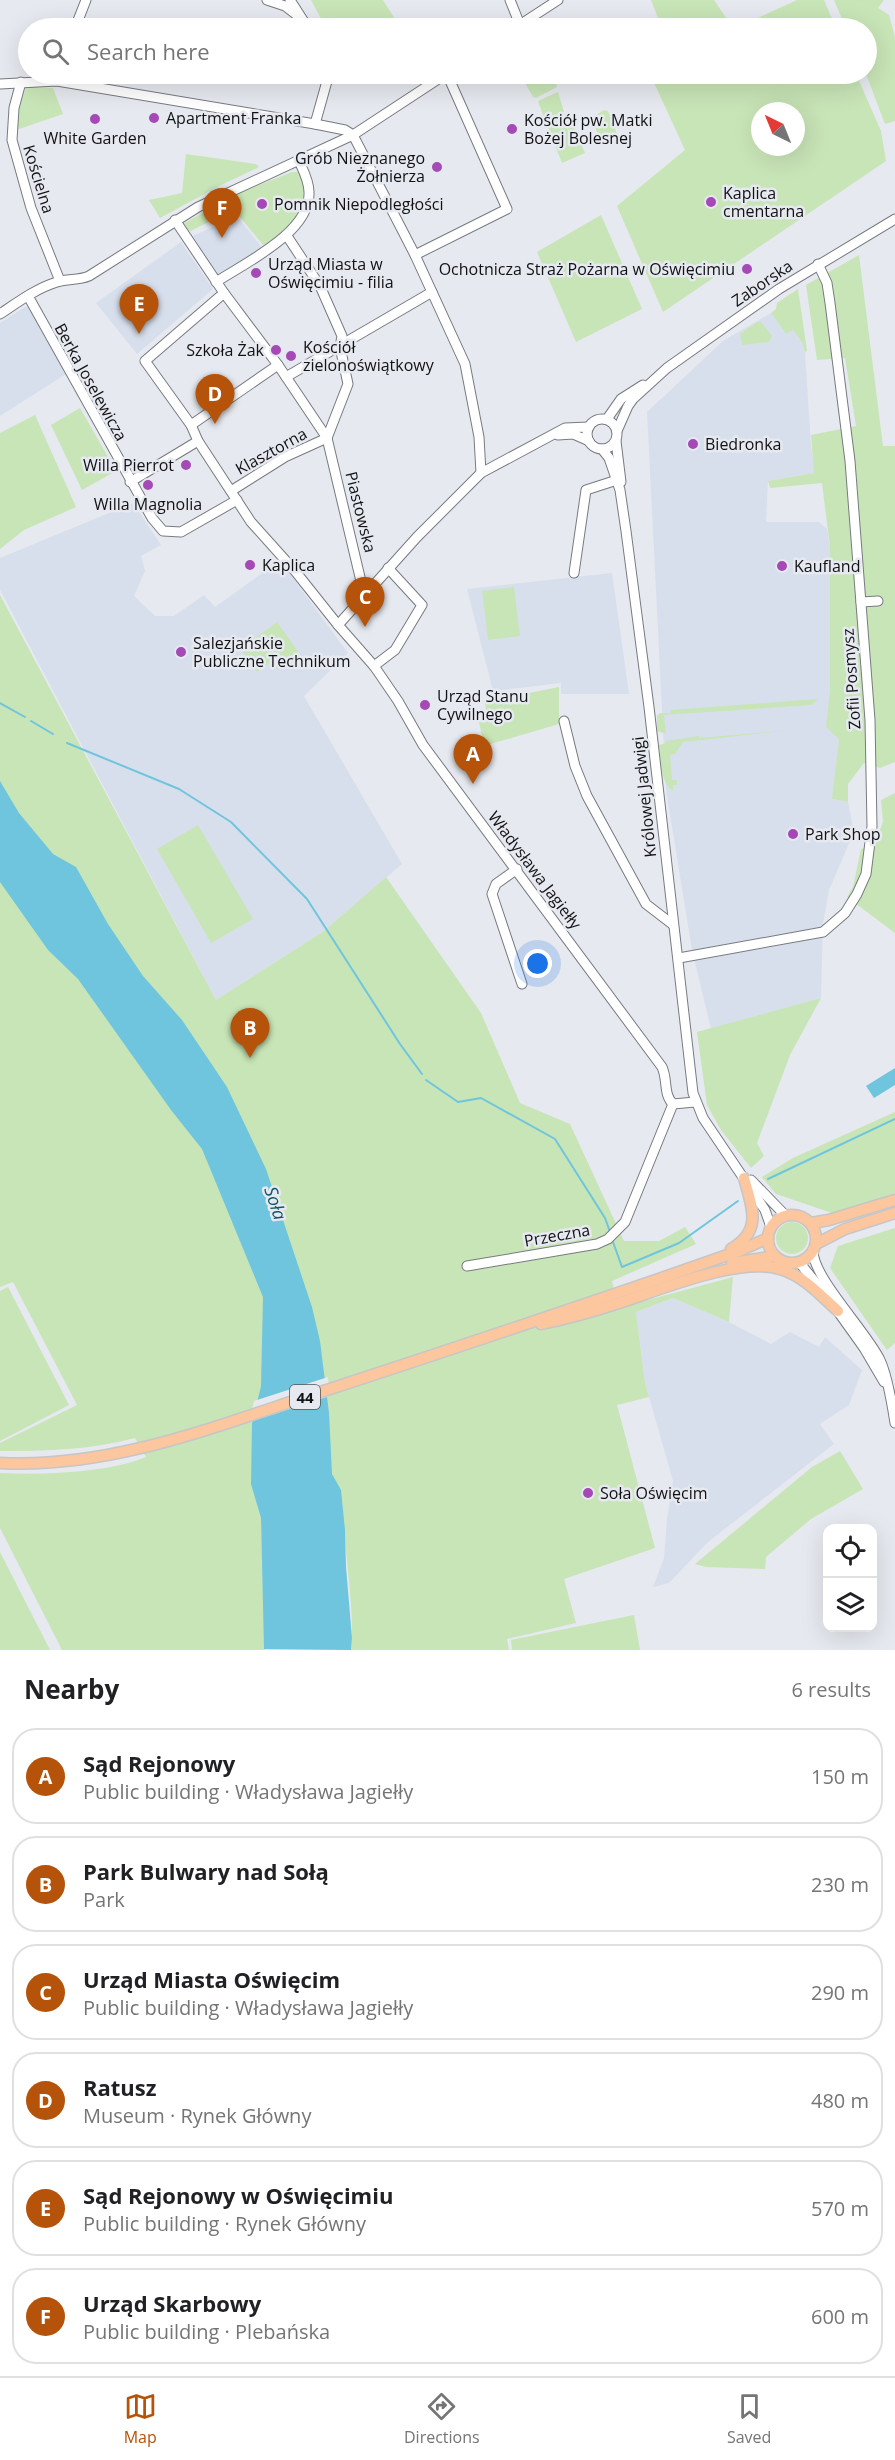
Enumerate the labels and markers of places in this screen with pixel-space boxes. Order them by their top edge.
place label: Apartment Franka [166,107,301,129]
place label: Kościół pw. Matki Bożej Bolesnej [524,109,653,149]
marker: Apartment Franka [147,111,161,125]
marker: White Garden [88,112,102,126]
marker: Kościół pw. Matki Bożej Bolesnej [505,122,519,136]
place label: White Garden [43,127,147,149]
place label: Grób Nieznanego Żołnierza [295,147,425,187]
marker: Grób Nieznanego Żołnierza [430,160,444,174]
place label: Kaplica cmentarna [723,182,804,222]
pin: F [202,188,242,238]
place label: Pomnik Niepodległości [274,193,443,215]
marker: Kaplica cmentarna [704,195,718,209]
marker: Pomnik Niepodległości [255,197,269,211]
place label: Urząd Miasta w Oświęcimiu - filia [268,253,394,293]
place label: Ochotnicza Straż Pożarna w Oświęcimiu [439,258,735,280]
marker: Ochotnicza Straż Pożarna w Oświęcimiu [740,262,754,276]
marker: Urząd Miasta w Oświęcimiu - filia [249,266,263,280]
pin: E [120,284,158,334]
place label: Kościół zielonoświątkowy [303,336,435,376]
place label: Szkoła Żak [186,339,265,361]
marker: Szkoła Żak [269,343,283,357]
marker: Kościół zielonoświątkowy [284,349,298,363]
pin: D [196,374,234,424]
place label: Biedronka [705,433,781,455]
marker: Biedronka [686,437,700,451]
place label: Willa Pierrot [83,454,174,476]
marker: Willa Pierrot [179,458,193,472]
marker: Willa Magnolia [141,478,155,492]
place label: Willa Magnolia [94,493,202,515]
place label: Kaplica [262,554,315,576]
place label: Kaufland [794,555,860,577]
marker: Kaplica [243,558,257,572]
marker: Kaufland [775,559,789,573]
pin: C [346,578,385,627]
place label: Salezjańskie Publiczne Technikum [193,632,351,672]
marker: Salezjańskie Publiczne Technikum [174,645,188,659]
place label: Urząd Stanu Cywilnego [437,685,529,725]
marker: Urząd Stanu Cywilnego [418,698,432,712]
pin: A [454,734,492,784]
place label: Park Shop [805,823,881,845]
marker: Park Shop [786,827,800,841]
pin: B [230,1008,270,1058]
place label: Soła Oświęcim [600,1482,708,1504]
marker: Soła Oświęcim [581,1486,595,1500]

